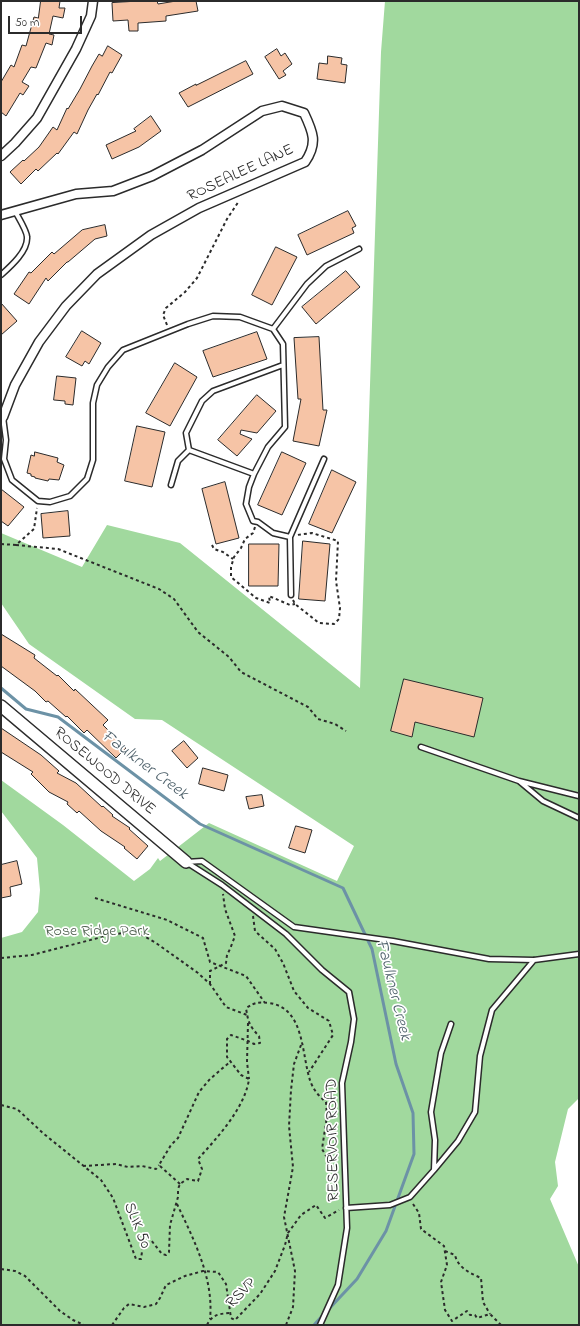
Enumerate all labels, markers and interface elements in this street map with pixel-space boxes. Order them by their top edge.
scale bar [10,8,84,34]
text: 50 m [15,14,39,32]
street label: ROSEALEE LANE [185,141,297,207]
street label: ROSEWOOD DRIVE [49,724,159,820]
water label: Faulkner Creek [97,727,191,805]
park label: Rose Ridge Park [45,922,149,942]
water label: Faulkner Creek [370,938,414,1042]
street label: RESERVOIR ROAD [323,1078,345,1202]
street label: SLIK 50 [118,1200,154,1252]
street label: RSVP [223,1275,261,1313]

